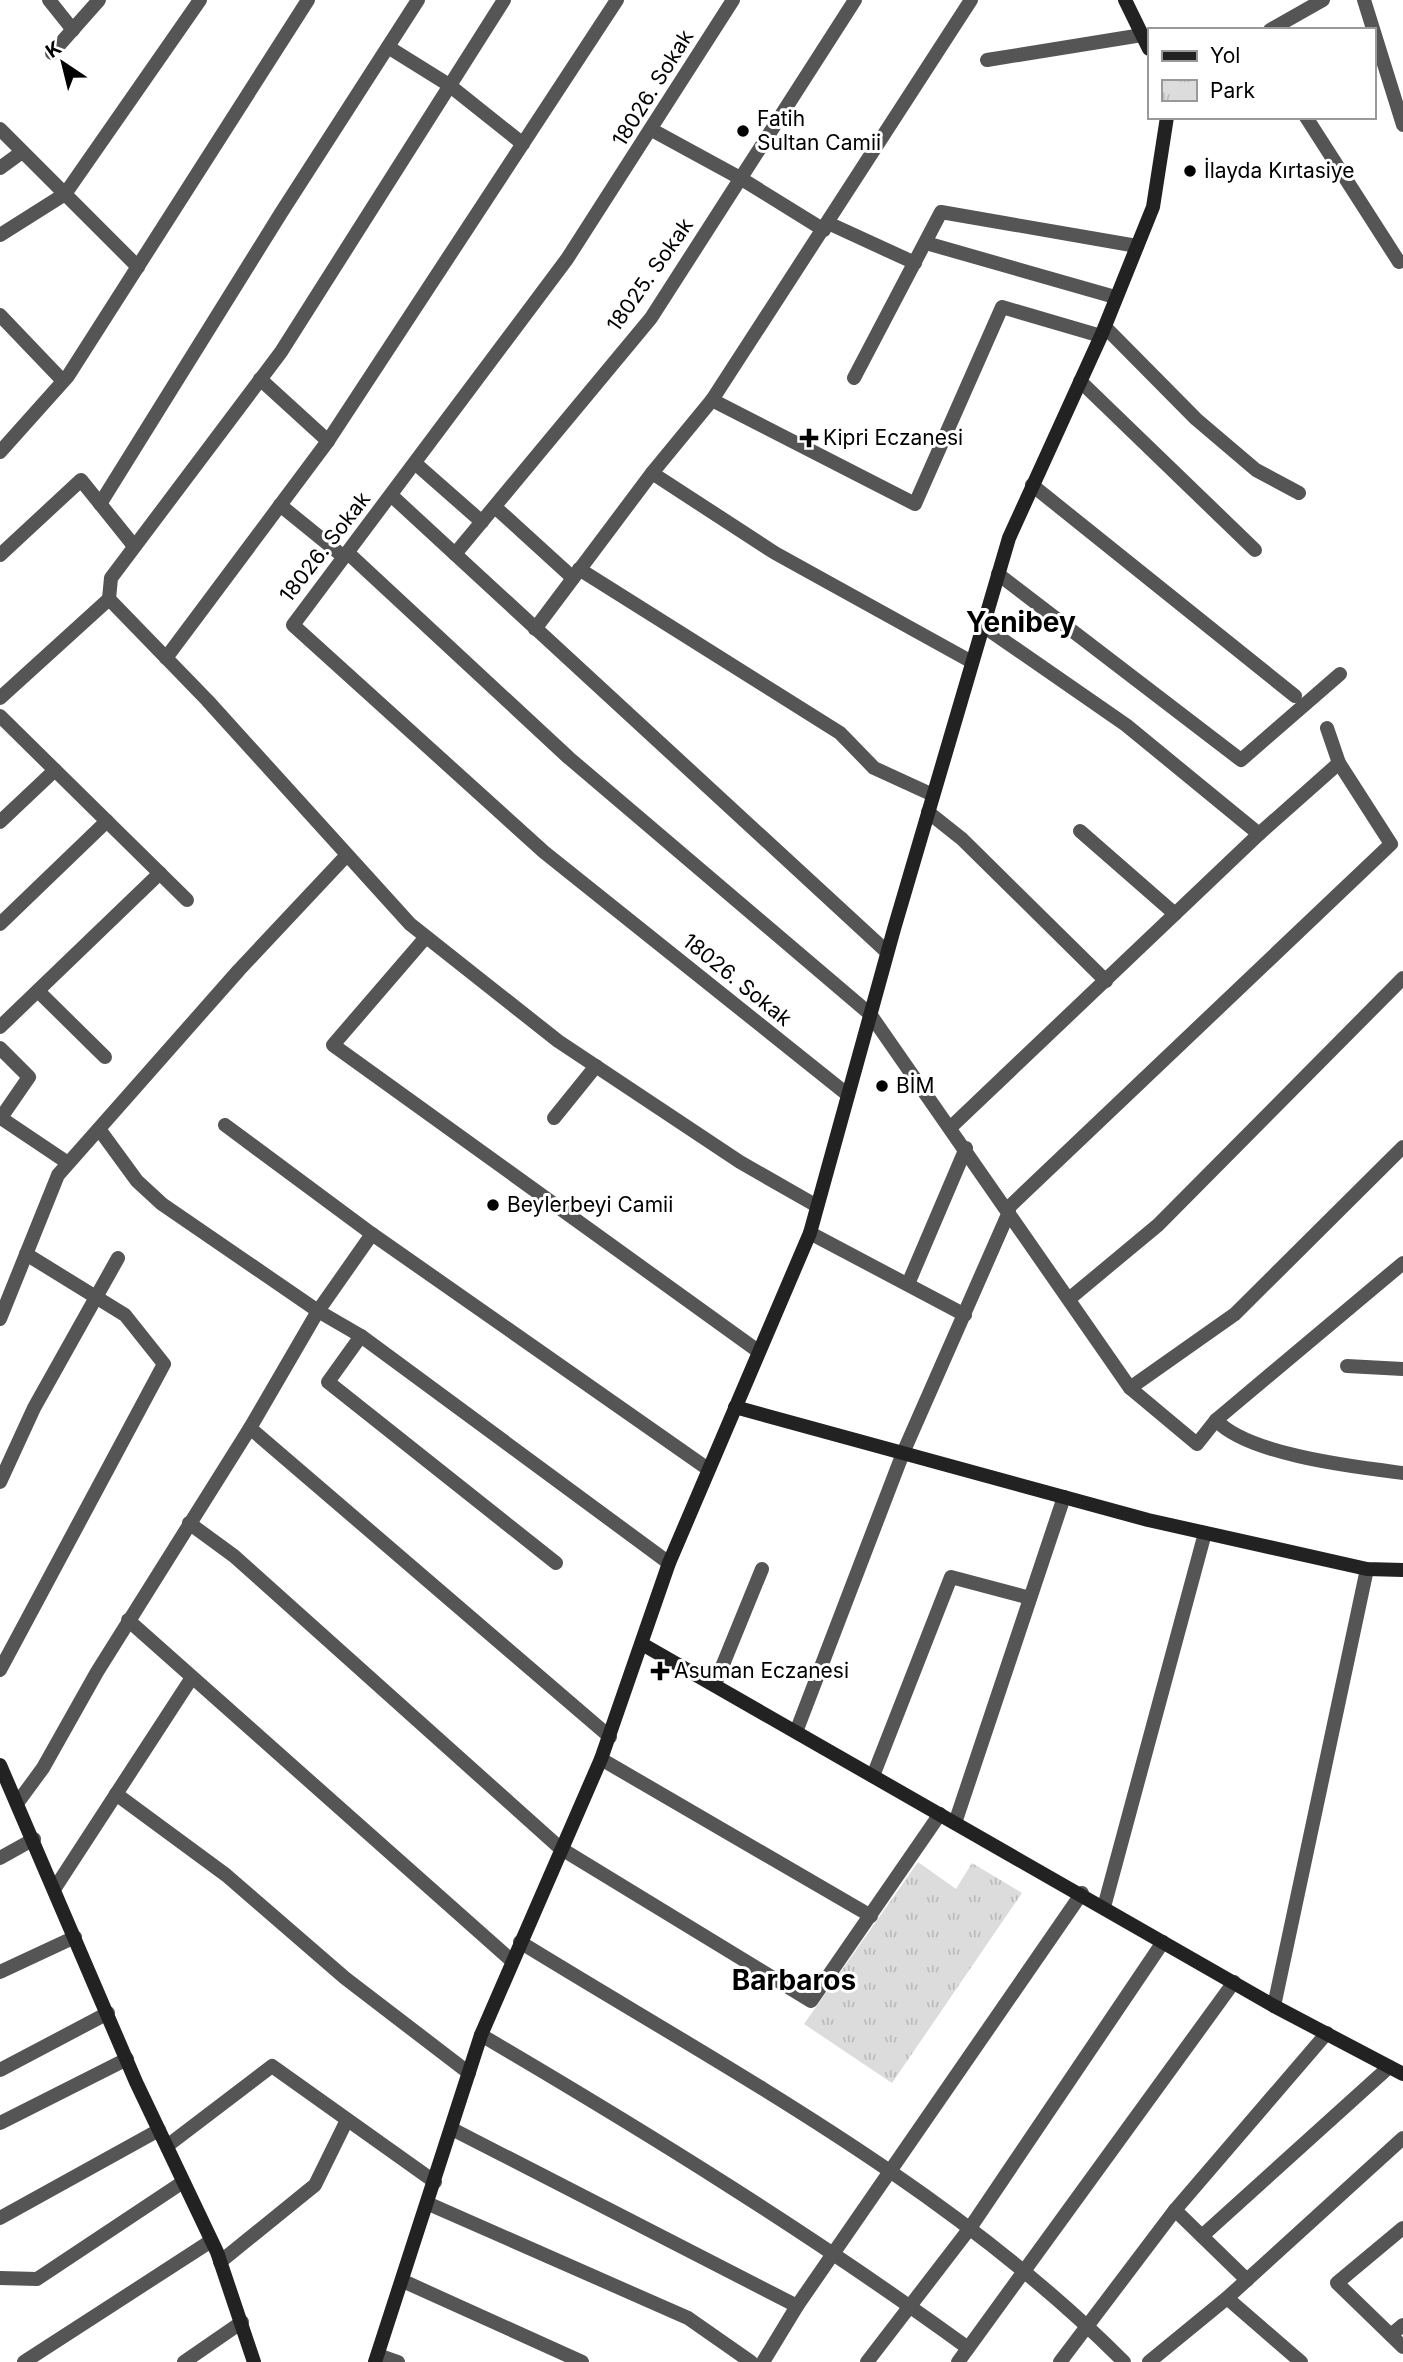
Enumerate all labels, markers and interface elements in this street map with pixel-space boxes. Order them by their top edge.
street label: 18026. Sokak [607,24,699,151]
north arrow [28,28,98,98]
legend [1148,28,1375,119]
text: K [41,36,66,63]
text: Yol [1210,43,1240,68]
text: Park [1210,78,1255,103]
place label: Fatih Sultan Camii [757,106,881,155]
marker: Fatih Sultan Camii [735,123,751,139]
place label: İlayda Kırtasiye [1204,157,1355,183]
marker: İlayda Kırtasiye [1182,163,1198,179]
street label: 18025. Sokak [601,213,698,336]
place label: Kipri Eczanesi [823,425,963,450]
marker: Kipri Eczanesi [801,430,817,446]
street label: 18026. Sokak [274,486,376,607]
district label: Yenibey [966,605,1076,639]
street label: 18026. Sokak [678,928,797,1031]
place label: BİM [896,1072,934,1098]
marker: BİM [874,1078,890,1094]
place label: Beylerbeyi Camii [507,1192,673,1217]
marker: Beylerbeyi Camii [485,1197,501,1213]
place label: Asuman Eczanesi [674,1658,849,1683]
marker: Asuman Eczanesi [652,1663,668,1679]
district label: Barbaros [732,1963,856,1997]

